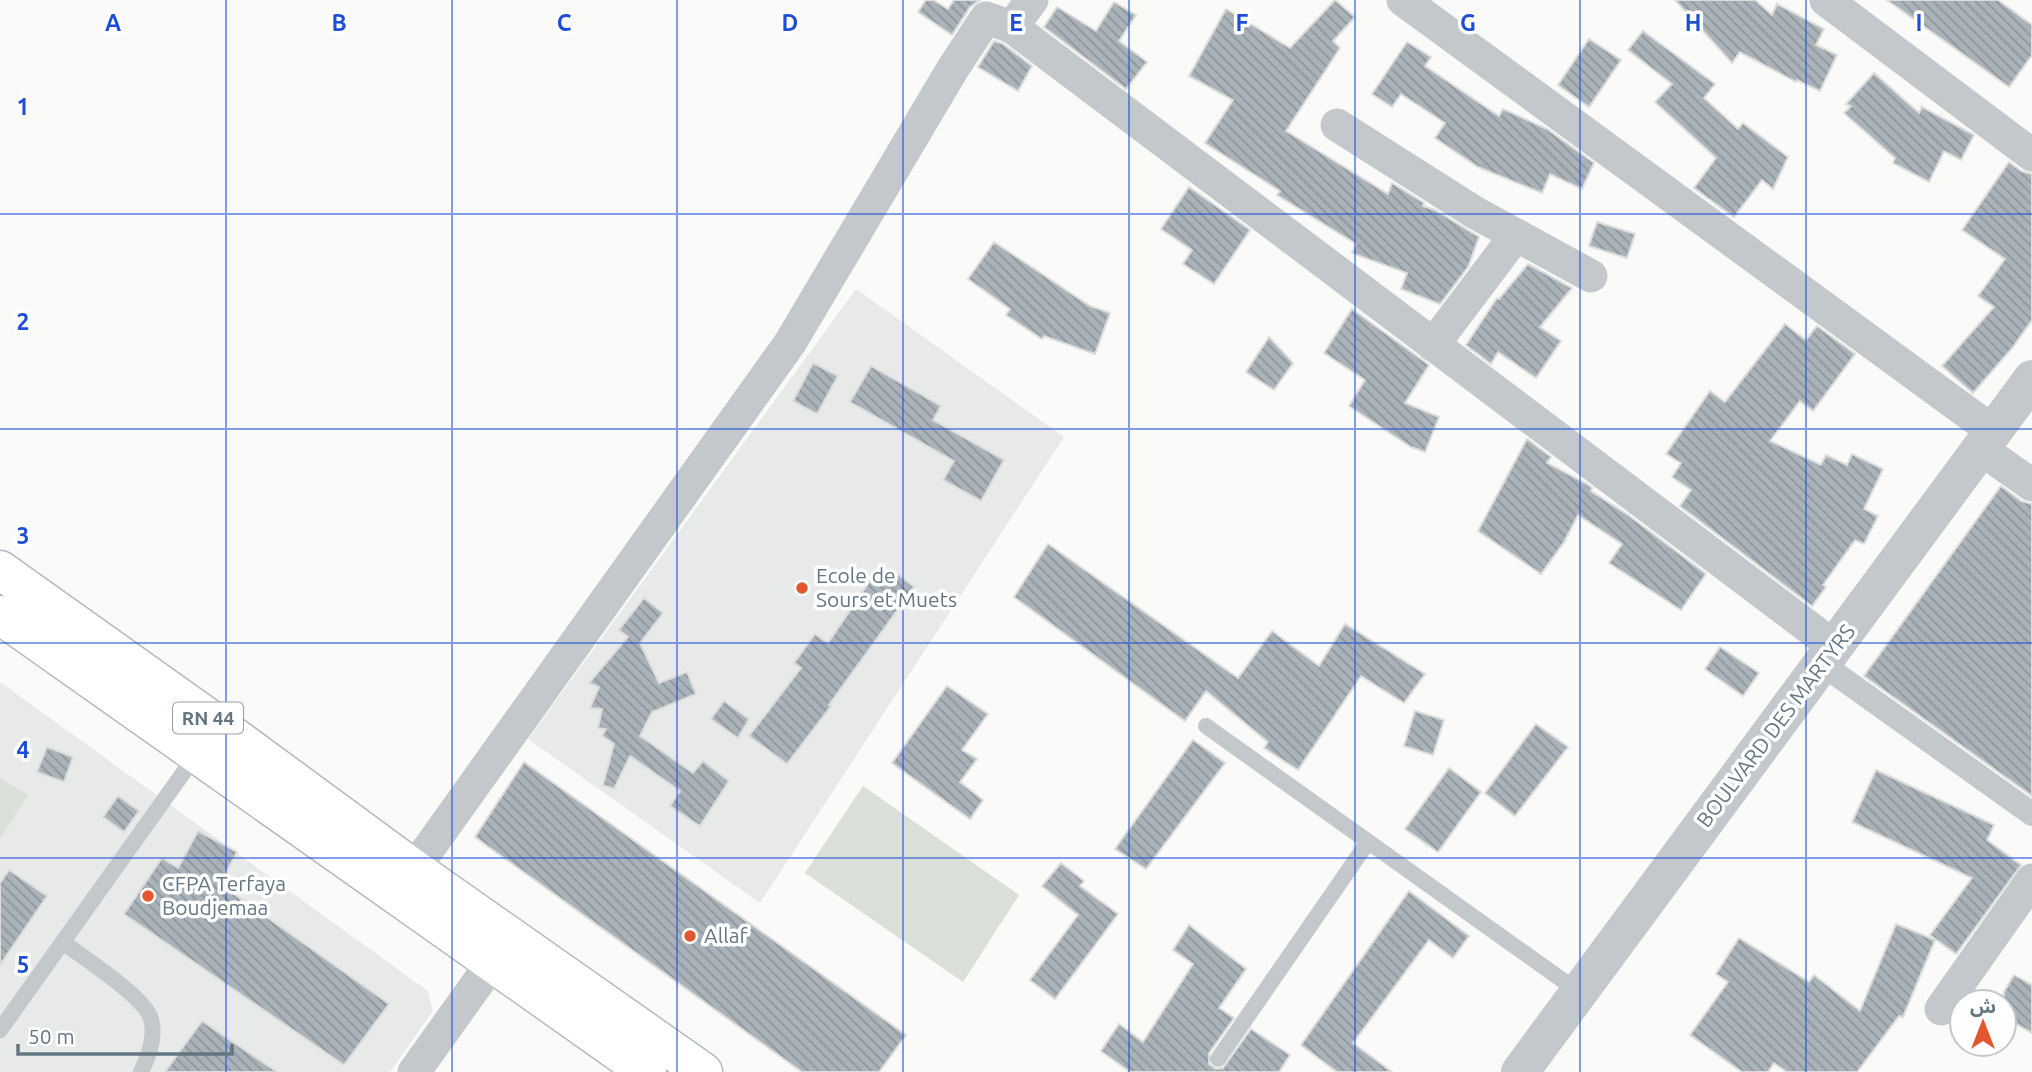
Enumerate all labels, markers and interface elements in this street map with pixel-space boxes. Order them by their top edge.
text: A [105,10,121,35]
text: B [331,10,347,35]
text: C [557,10,572,35]
text: D [782,10,798,35]
text: E [1009,10,1023,35]
text: F [1236,10,1249,35]
text: G [1460,10,1476,35]
text: H [1685,10,1701,35]
text: I [1916,10,1922,35]
text: 1 [17,94,29,119]
text: 2 [17,309,29,334]
text: 3 [17,523,29,548]
place label: Ecole de Sours et Muets [816,563,957,611]
marker: Ecole de Sours et Muets [794,580,810,596]
street label: BOULVARD DES MARTYRS [1691,619,1859,831]
road number: RN 44 [173,702,243,734]
text: 4 [17,737,30,762]
place label: CFPA Terfaya Boudjemaa [162,871,286,919]
marker: CFPA Terfaya Boudjemaa [140,888,156,904]
place label: Allaf [704,923,748,947]
marker: Allaf [682,928,698,944]
text: 5 [17,952,29,977]
north arrow [1948,988,2018,1058]
text: ش [1970,995,1996,1017]
scale bar [18,1012,231,1056]
text: 50 m [28,1024,75,1048]

